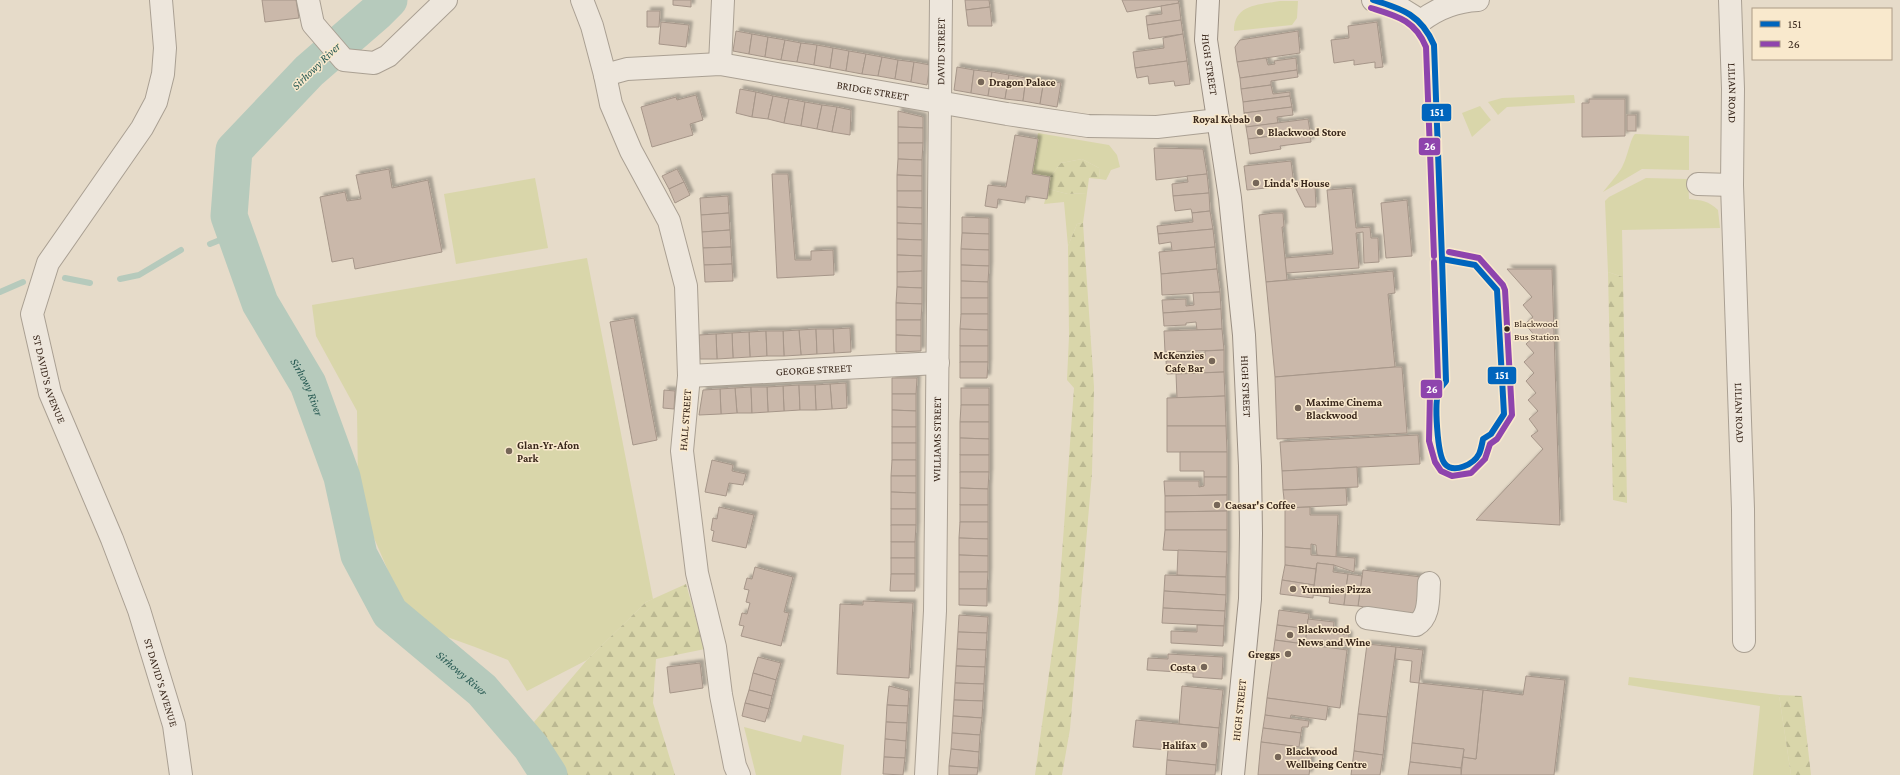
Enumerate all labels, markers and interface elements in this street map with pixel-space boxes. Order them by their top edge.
legend [1752,8,1892,60]
street label: DAVID STREET [934,17,947,85]
text: 151 [1788,17,1802,31]
street label: HIGH STREET [1200,34,1220,96]
text: 26 [1788,37,1800,51]
water label: Sirhowy River [289,39,344,93]
street label: LILIAN ROAD [1726,63,1739,123]
place label: Dragon Palace [989,76,1056,88]
marker: Dragon Palace [976,77,986,87]
street label: BRIDGE STREET [836,78,910,103]
line badge: 151 [1421,103,1452,122]
text: 151 [1430,106,1444,118]
place label: Royal Kebab [1193,113,1250,125]
marker: Royal Kebab [1253,114,1263,124]
place label: Blackwood Store [1268,126,1346,138]
marker: Blackwood Store [1255,127,1265,137]
line badge: 26 [1418,137,1441,156]
text: 26 [1424,140,1436,152]
place label: Linda's House [1264,177,1330,189]
marker: Linda's House [1251,178,1261,188]
place label: Blackwood Bus Station [1514,318,1560,342]
marker: Blackwood Bus Station [1502,324,1512,334]
street label: ST DAVID'S AVENUE [31,334,68,425]
place label: McKenzies Cafe Bar [1153,349,1205,374]
street label: HIGH STREET [1239,355,1254,418]
water label: Sirhowy River [287,356,326,419]
marker: McKenzies Cafe Bar [1207,356,1217,366]
street label: GEORGE STREET [775,361,852,377]
line badge: 151 [1487,366,1517,385]
text: 151 [1495,369,1509,381]
line badge: 26 [1420,379,1443,399]
text: 26 [1426,383,1438,395]
street label: LILIAN ROAD [1733,383,1747,443]
street label: HALL STREET [677,389,693,451]
street label: WILLIAMS STREET [930,396,943,482]
place label: Maxime Cinema Blackwood [1306,396,1383,421]
marker: Maxime Cinema Blackwood [1293,403,1303,413]
place label: Glan-Yr-Afon Park [517,439,580,464]
marker: Glan-Yr-Afon Park [504,446,514,456]
place label: Caesar's Coffee [1225,499,1296,511]
marker: Caesar's Coffee [1212,500,1222,510]
place label: Yummies Pizza [1301,583,1372,595]
marker: Yummies Pizza [1288,584,1298,594]
place label: Blackwood News and Wine [1298,623,1370,648]
marker: Blackwood News and Wine [1285,630,1295,640]
street label: ST DAVID'S AVENUE [142,637,180,728]
water label: Sirhowy River [433,648,491,699]
place label: Greggs [1248,648,1281,660]
marker: Greggs [1283,649,1293,659]
place label: Costa [1170,661,1197,673]
marker: Costa [1199,662,1209,672]
street label: HIGH STREET [1230,679,1248,741]
place label: Halifax [1162,739,1196,751]
marker: Halifax [1199,740,1209,750]
place label: Blackwood Wellbeing Centre [1285,745,1367,770]
marker: Blackwood Wellbeing Centre [1273,752,1283,762]

